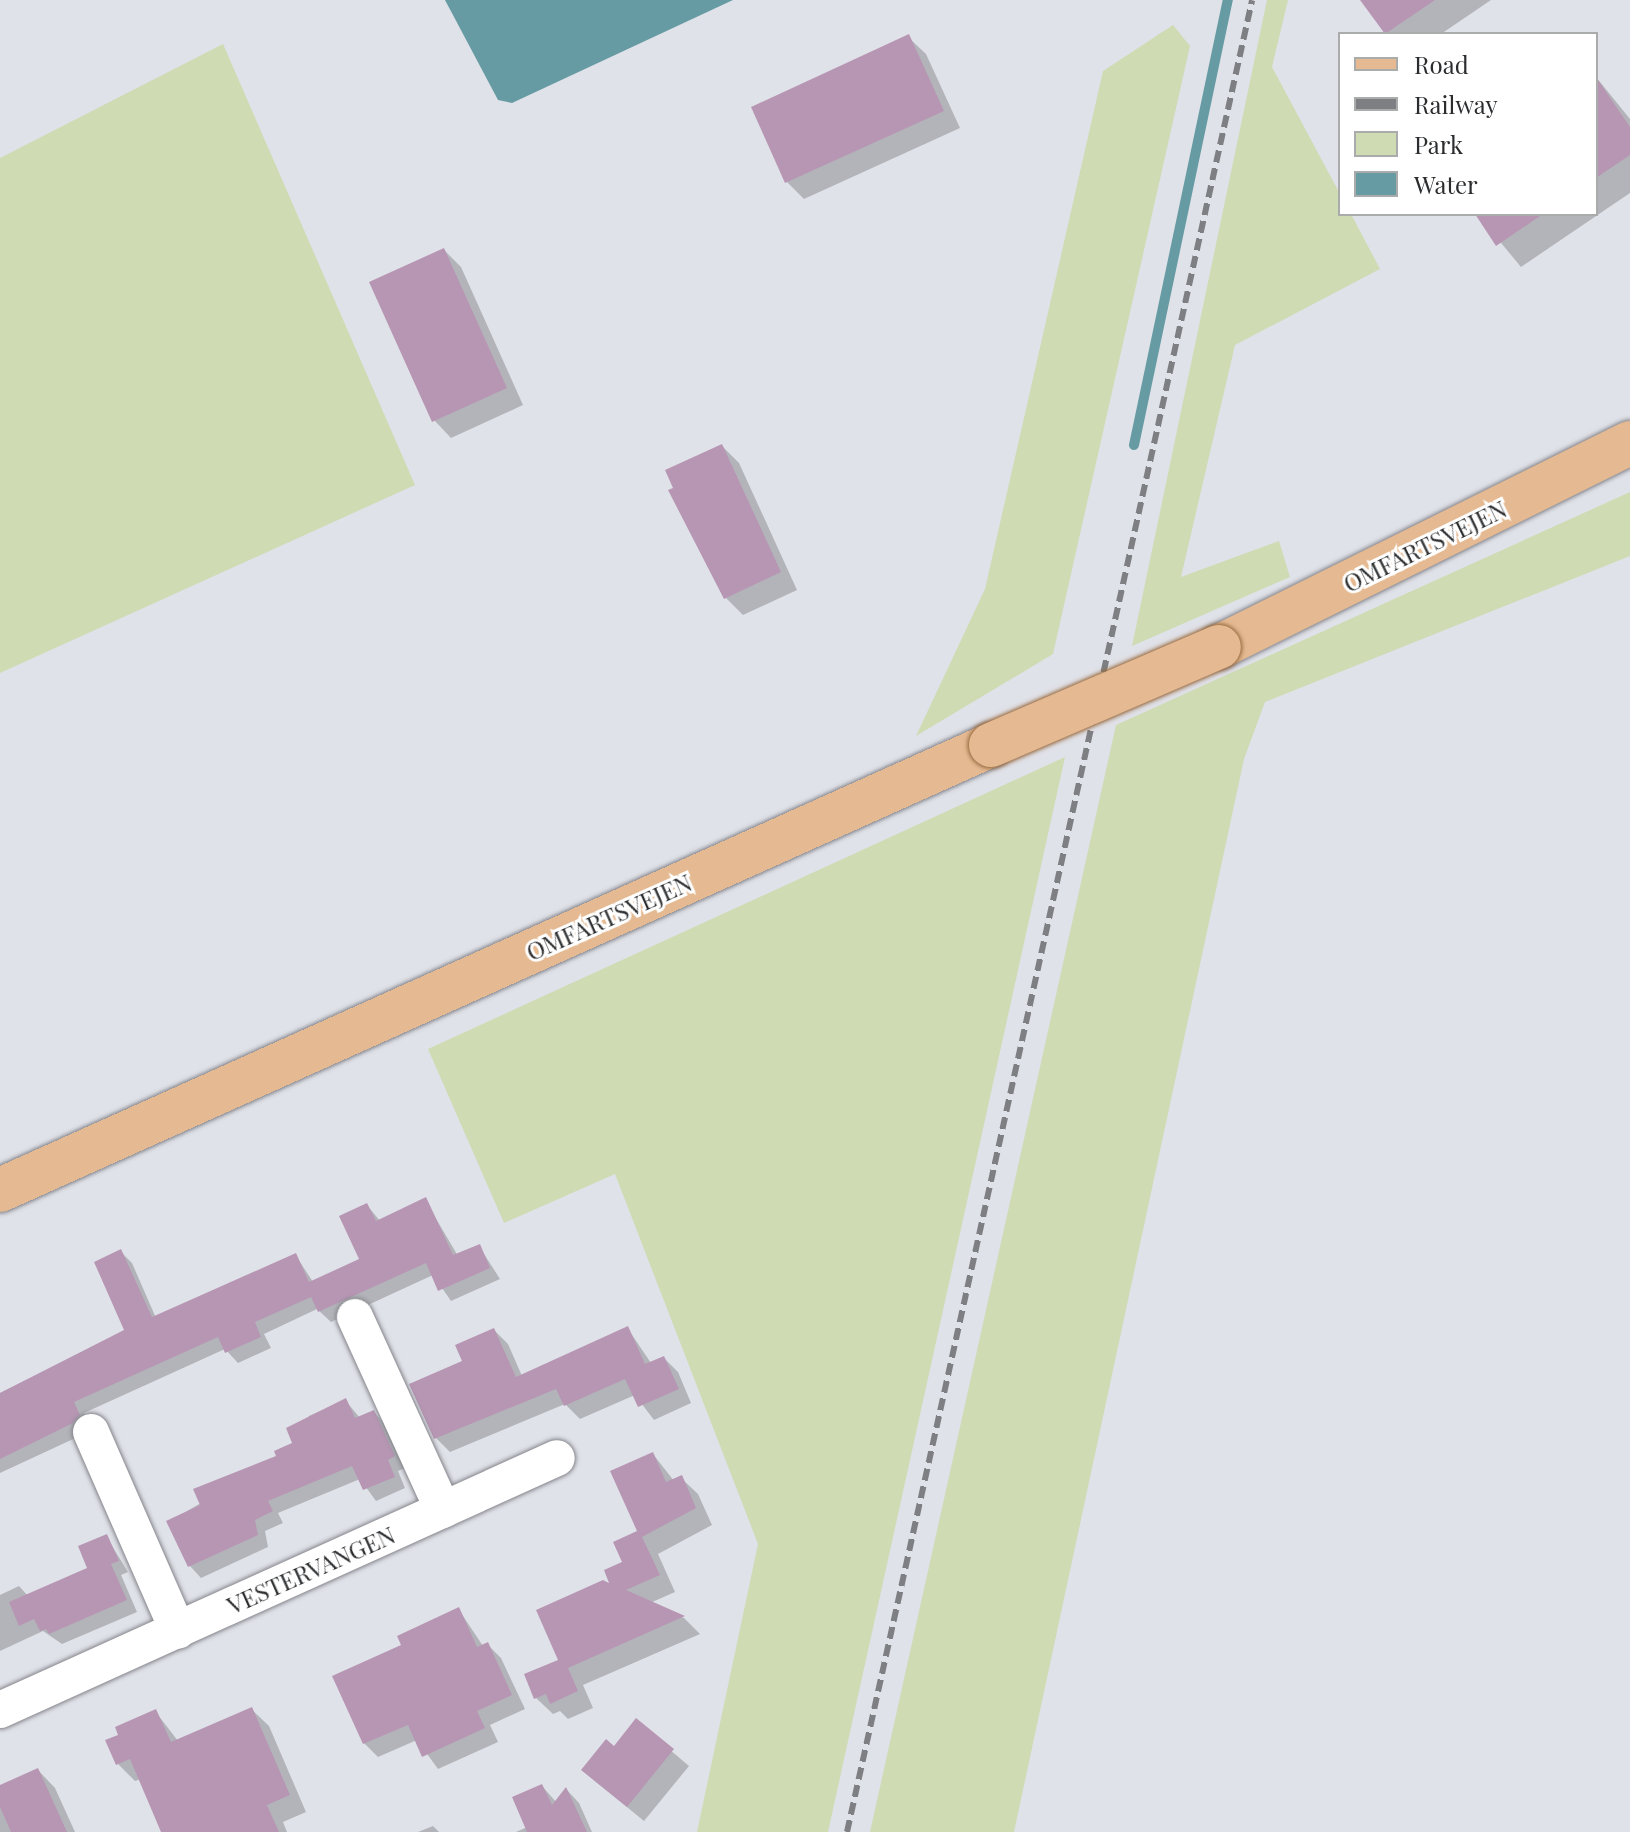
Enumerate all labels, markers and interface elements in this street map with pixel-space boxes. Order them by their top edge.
legend [1338,32,1598,216]
text: Road [1414,48,1469,80]
text: Railway [1414,88,1498,120]
text: Park [1414,128,1463,160]
text: Water [1414,168,1478,200]
street label: OMFARTSVEJEN [1339,494,1511,598]
street label: OMFARTSVEJEN [522,868,696,966]
street label: VESTERVANGEN [223,1520,399,1620]

